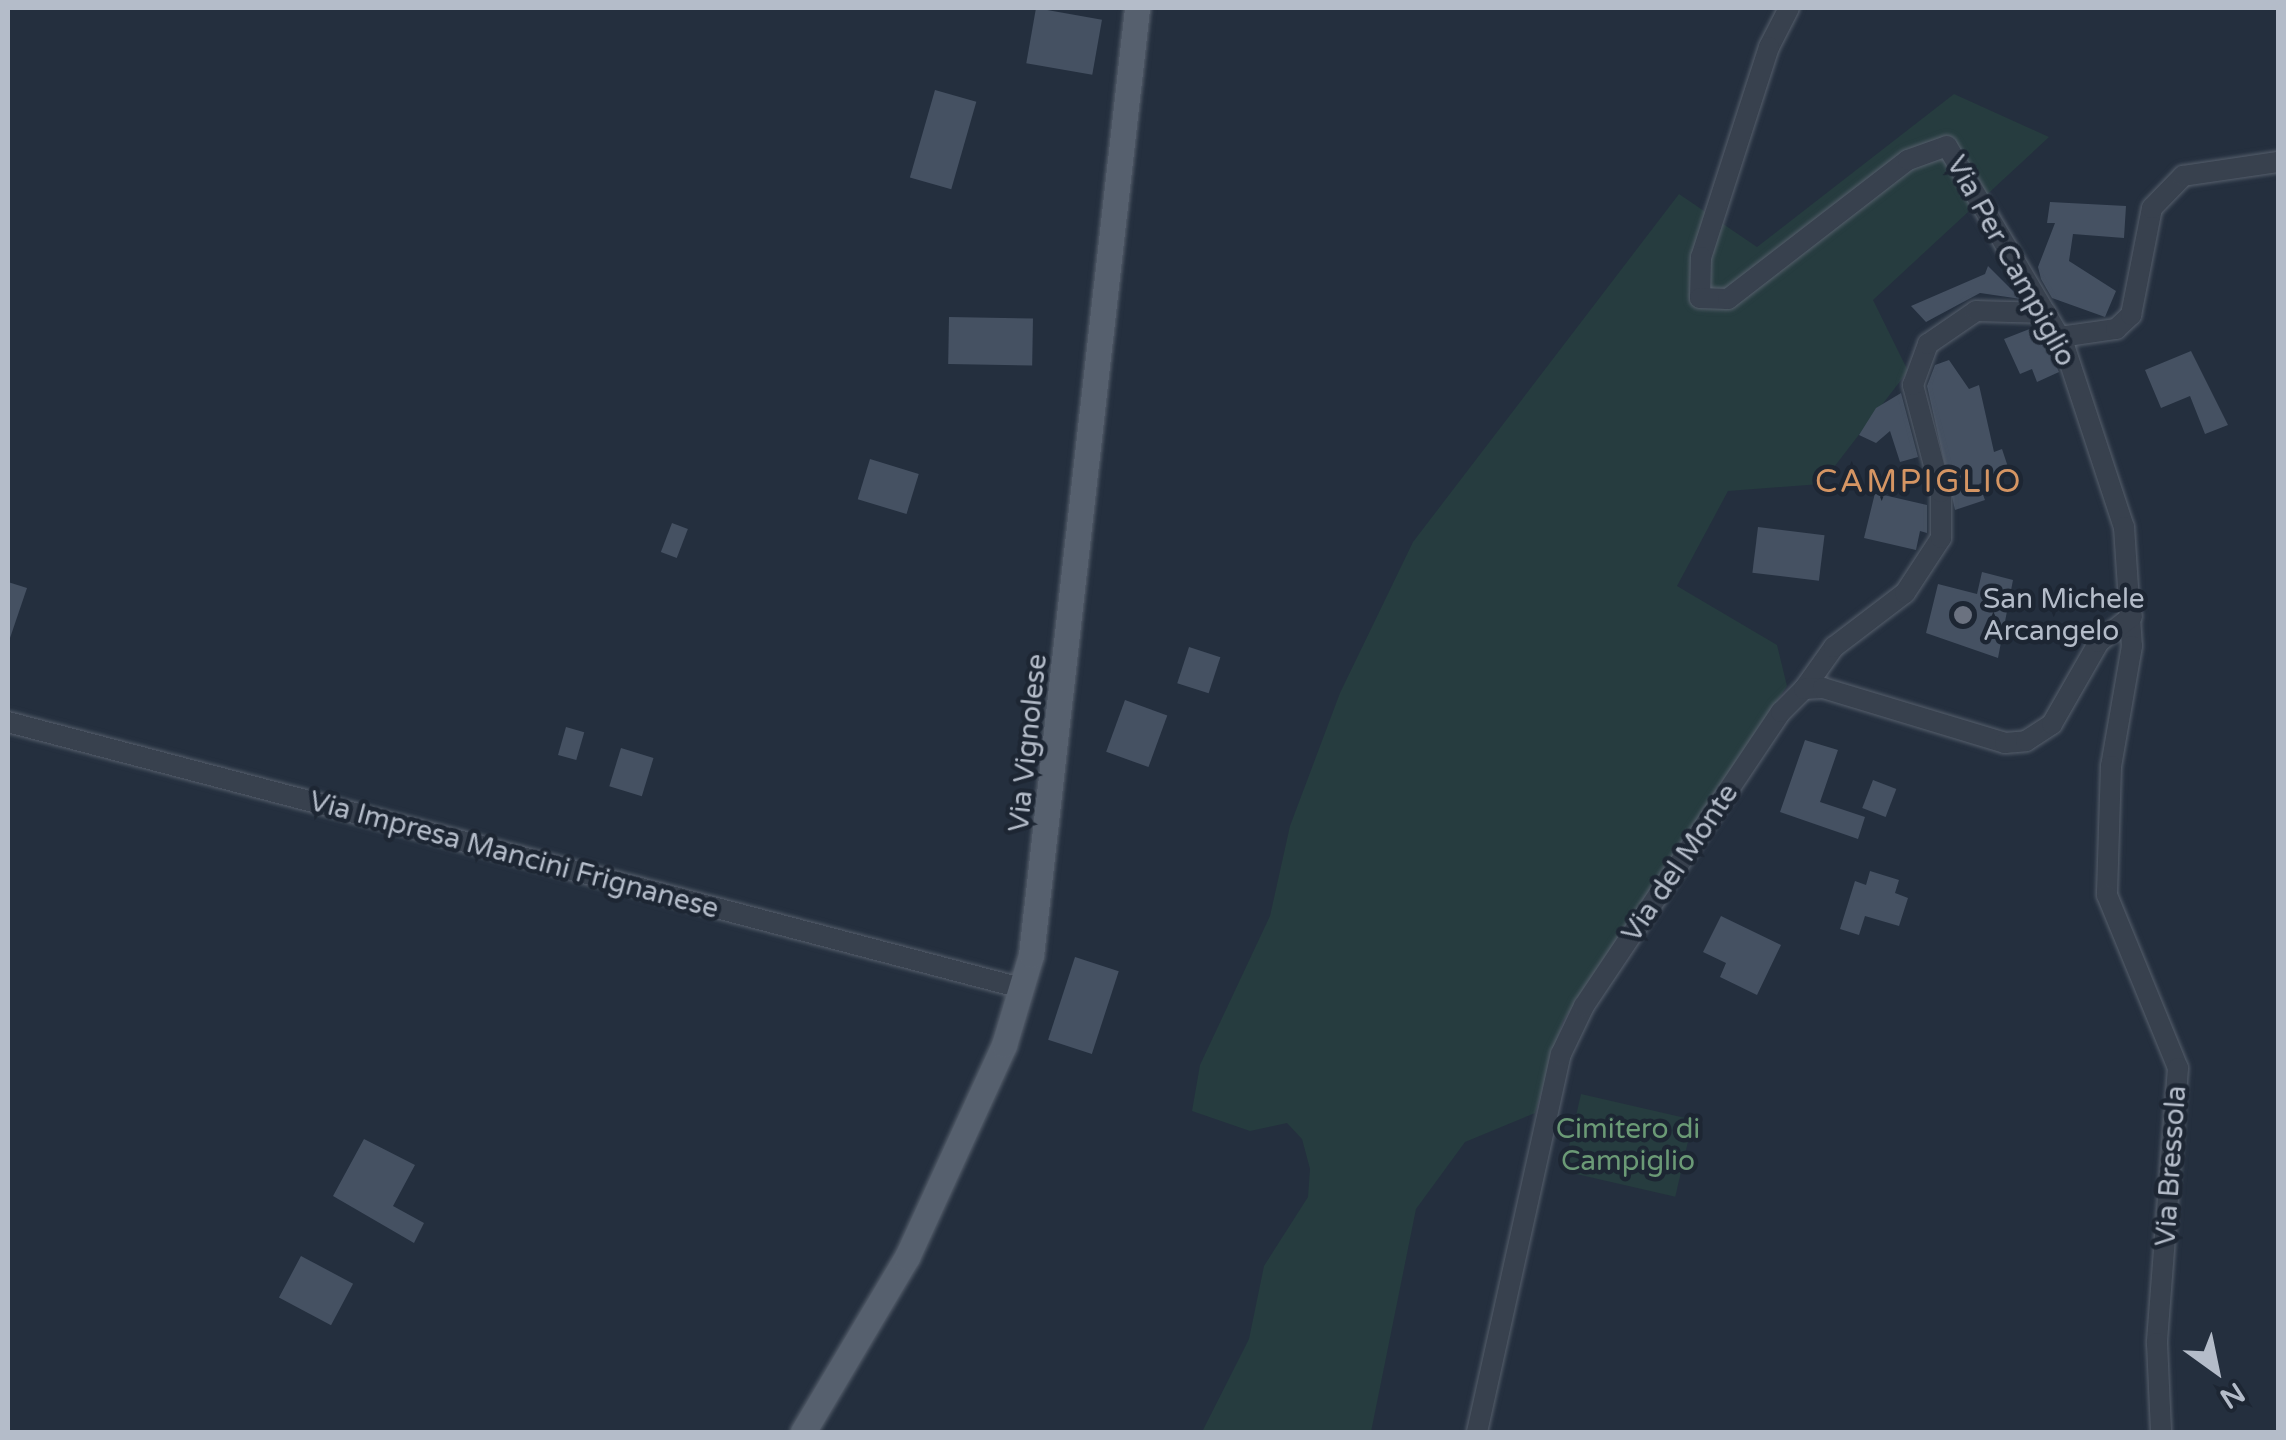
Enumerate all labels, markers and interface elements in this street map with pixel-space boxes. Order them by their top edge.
street label: Via Per Campiglio [1939,150,2083,372]
district label: CAMPIGLIO [1815,463,2023,501]
place label: San Michele Arcangelo [1983,582,2145,648]
marker: San Michele Arcangelo [1952,604,1974,626]
street label: Via Vignolese [1002,652,1054,834]
street label: Via del Monte [1615,777,1745,949]
street label: Via Impresa Mancini Frignanese [306,784,722,926]
street label: Via Bressola [2149,1084,2193,1248]
park label: Cimitero di Campiglio [1556,1112,1700,1178]
north arrow [2166,1320,2266,1420]
text: N [2214,1375,2251,1416]

